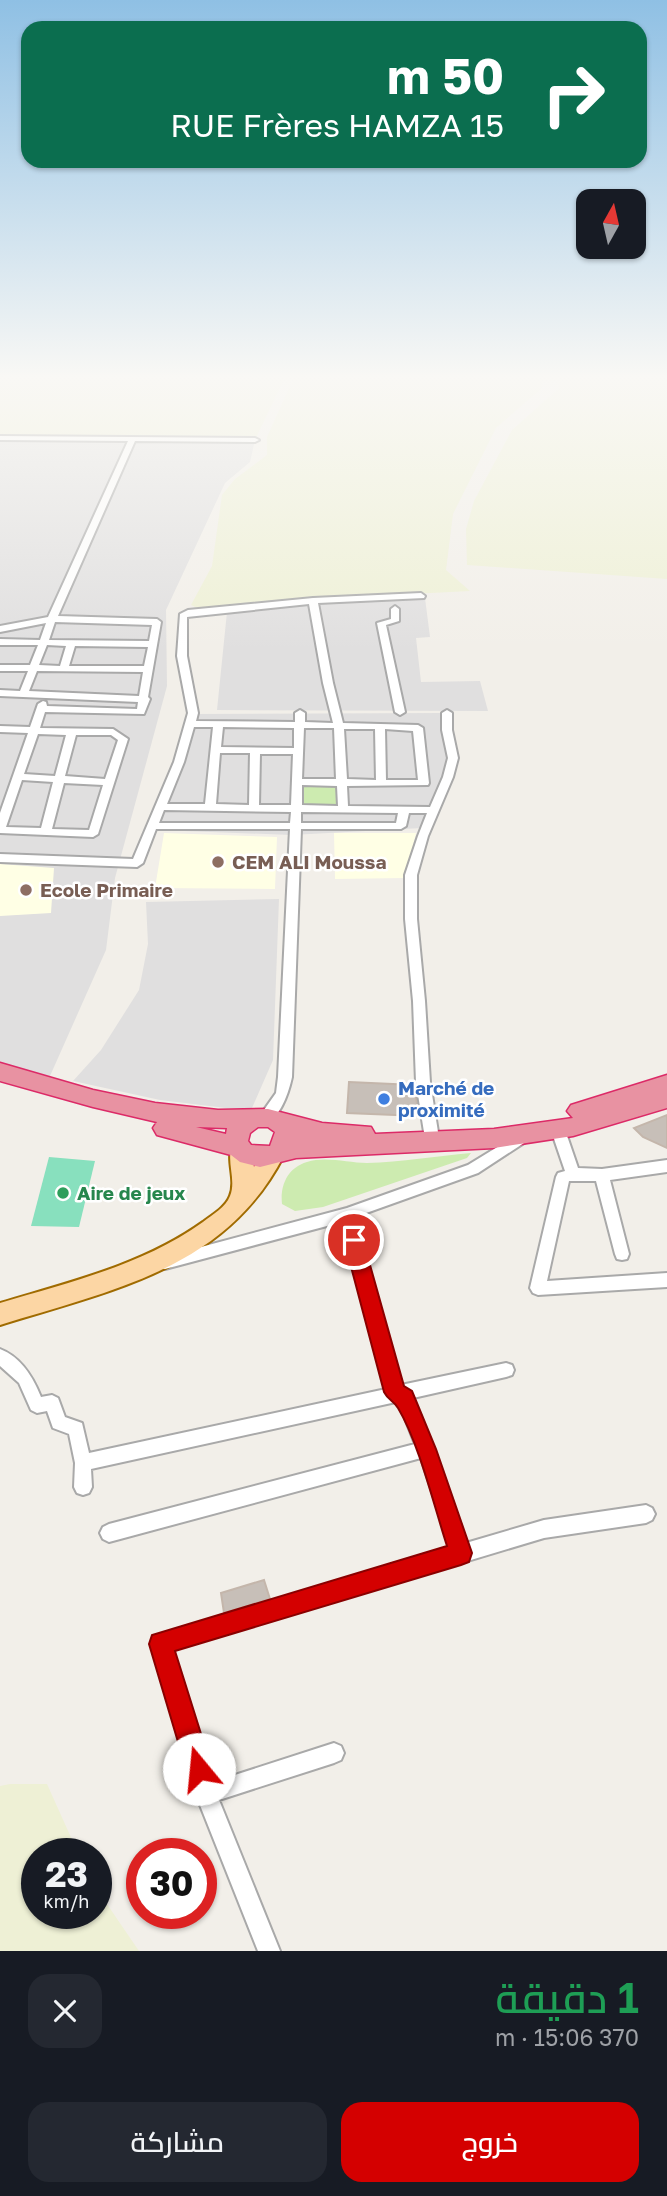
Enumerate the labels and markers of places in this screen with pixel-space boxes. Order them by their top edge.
place label: CEM ALI Moussa [232,850,386,873]
marker: CEM ALI Moussa [210,854,226,870]
place label: Ecole Primaire [40,878,173,901]
marker: Ecole Primaire [18,882,34,898]
place label: Marché de proximité [398,1076,494,1121]
marker: Marché de proximité [376,1091,392,1107]
place label: Aire de jeux [77,1181,185,1204]
marker: Aire de jeux [55,1185,71,1201]
pin [324,1210,384,1270]

